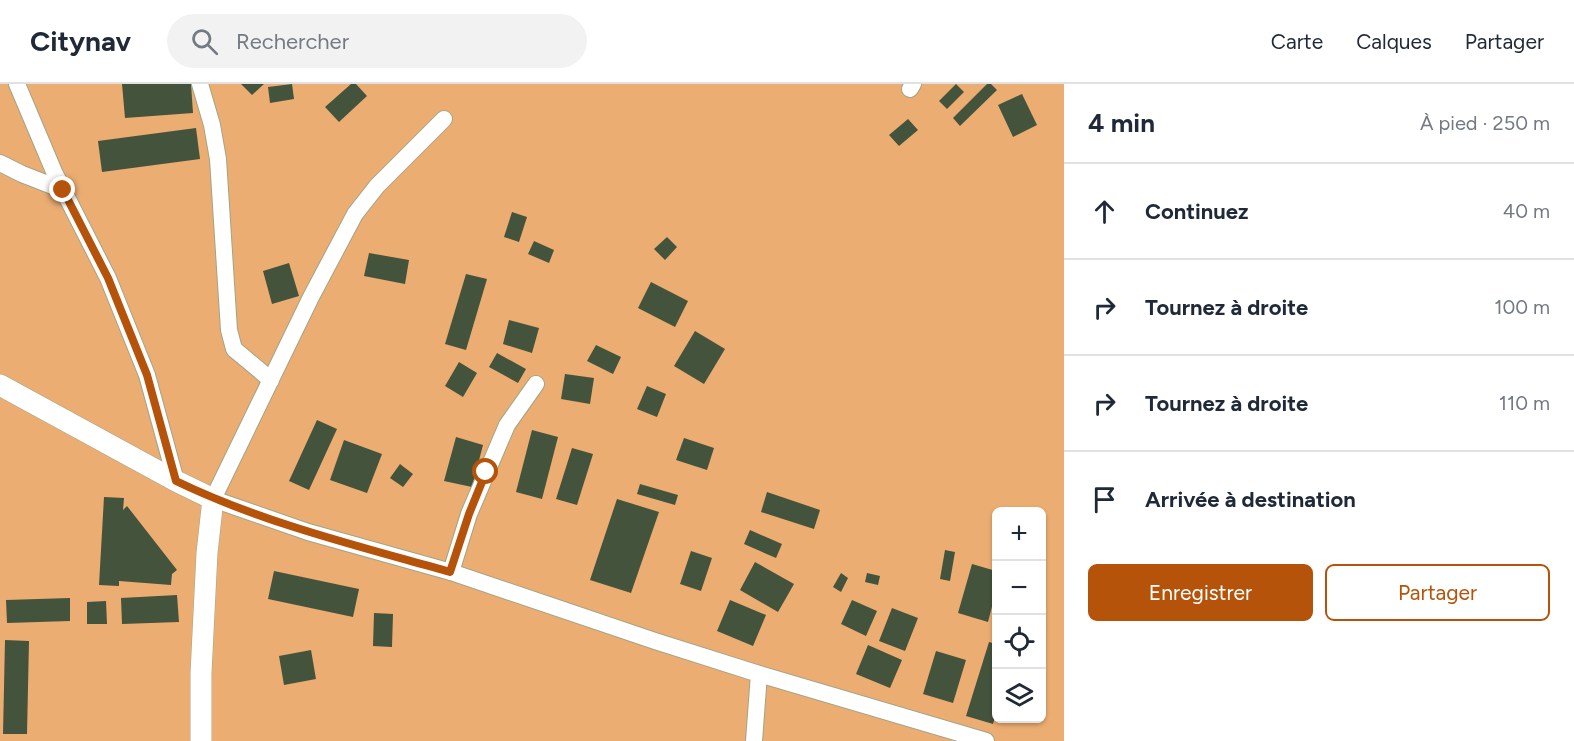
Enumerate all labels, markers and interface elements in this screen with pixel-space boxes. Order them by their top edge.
search box [167,14,587,68]
text: Citynav [30,24,131,58]
icon: search [188,25,221,58]
text: Rechercher [236,28,349,55]
text: Carte [1271,29,1323,54]
text: Calques [1356,29,1432,54]
text: Partager [1465,29,1544,54]
text: 4 min [1088,107,1155,139]
text: À pied · 250 m [1420,111,1550,135]
route end [49,176,75,202]
icon: ahead [1088,195,1121,228]
text: Continuez [1145,198,1249,225]
text: 40 m [1503,199,1550,223]
icon: right [1088,291,1121,324]
text: Tournez à droite [1145,294,1308,321]
text: 100 m [1494,295,1550,319]
icon: right [1088,387,1121,420]
text: Tournez à droite [1145,390,1308,417]
text: 110 m [1499,391,1550,415]
route start [472,458,498,484]
icon: arrive [1088,483,1121,516]
text: Arrivée à destination [1145,486,1356,513]
map controls [992,507,1046,723]
button: + [992,507,1046,561]
button: − [992,561,1046,615]
button: Enregistrer [1088,564,1313,621]
button: Partager [1325,564,1550,621]
button: locate [992,615,1046,669]
button: layers [992,669,1046,723]

